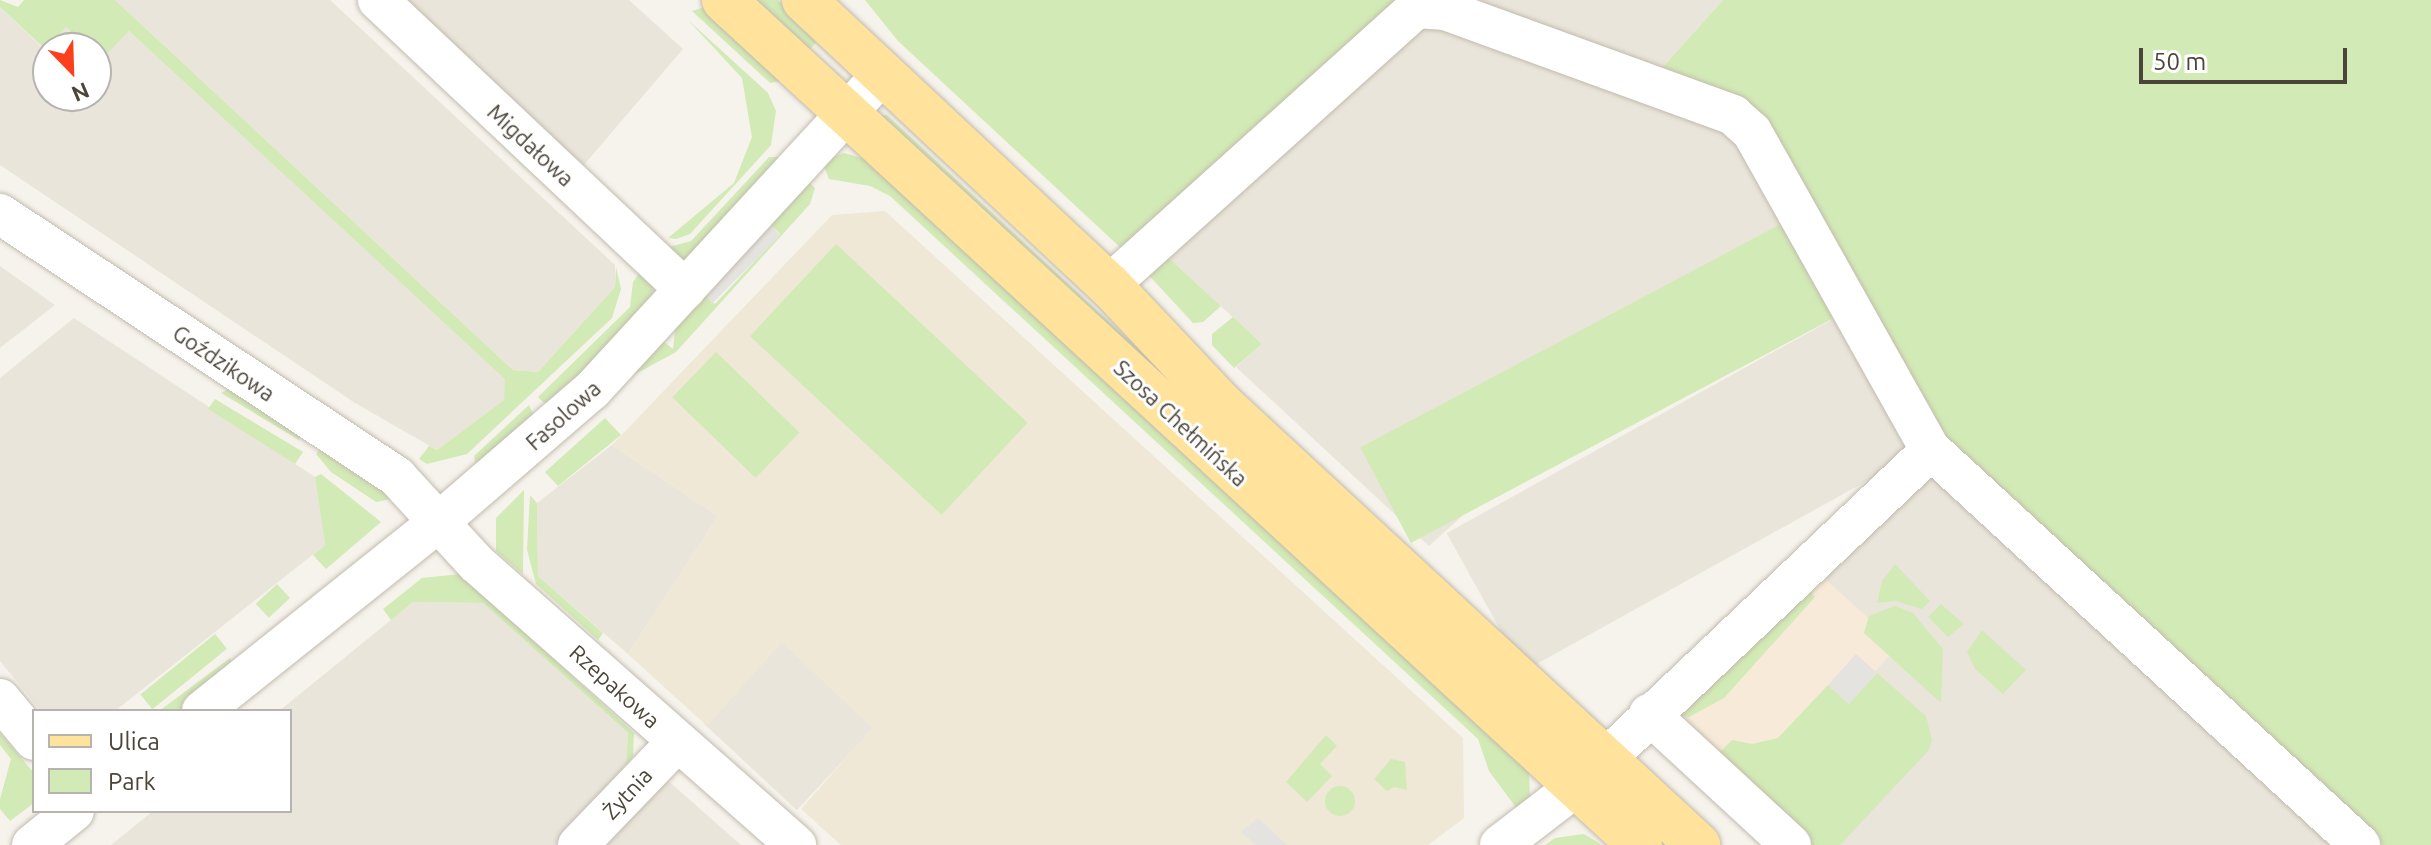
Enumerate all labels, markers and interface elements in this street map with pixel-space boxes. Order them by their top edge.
north arrow [32,32,112,112]
scale bar [2143,32,2351,82]
text: 50 m [2153,48,2206,75]
text: N [68,78,93,107]
street label: Migdałowa [482,98,580,192]
street label: Goździkowa [168,319,280,407]
street label: Szosa Chełmińska [1109,354,1253,492]
street label: Fasolowa [520,375,606,455]
street label: Rzepakowa [565,639,665,733]
legend [32,709,292,813]
text: Ulica [108,728,160,755]
street label: Żytnia [597,762,657,824]
text: Park [108,768,156,795]

